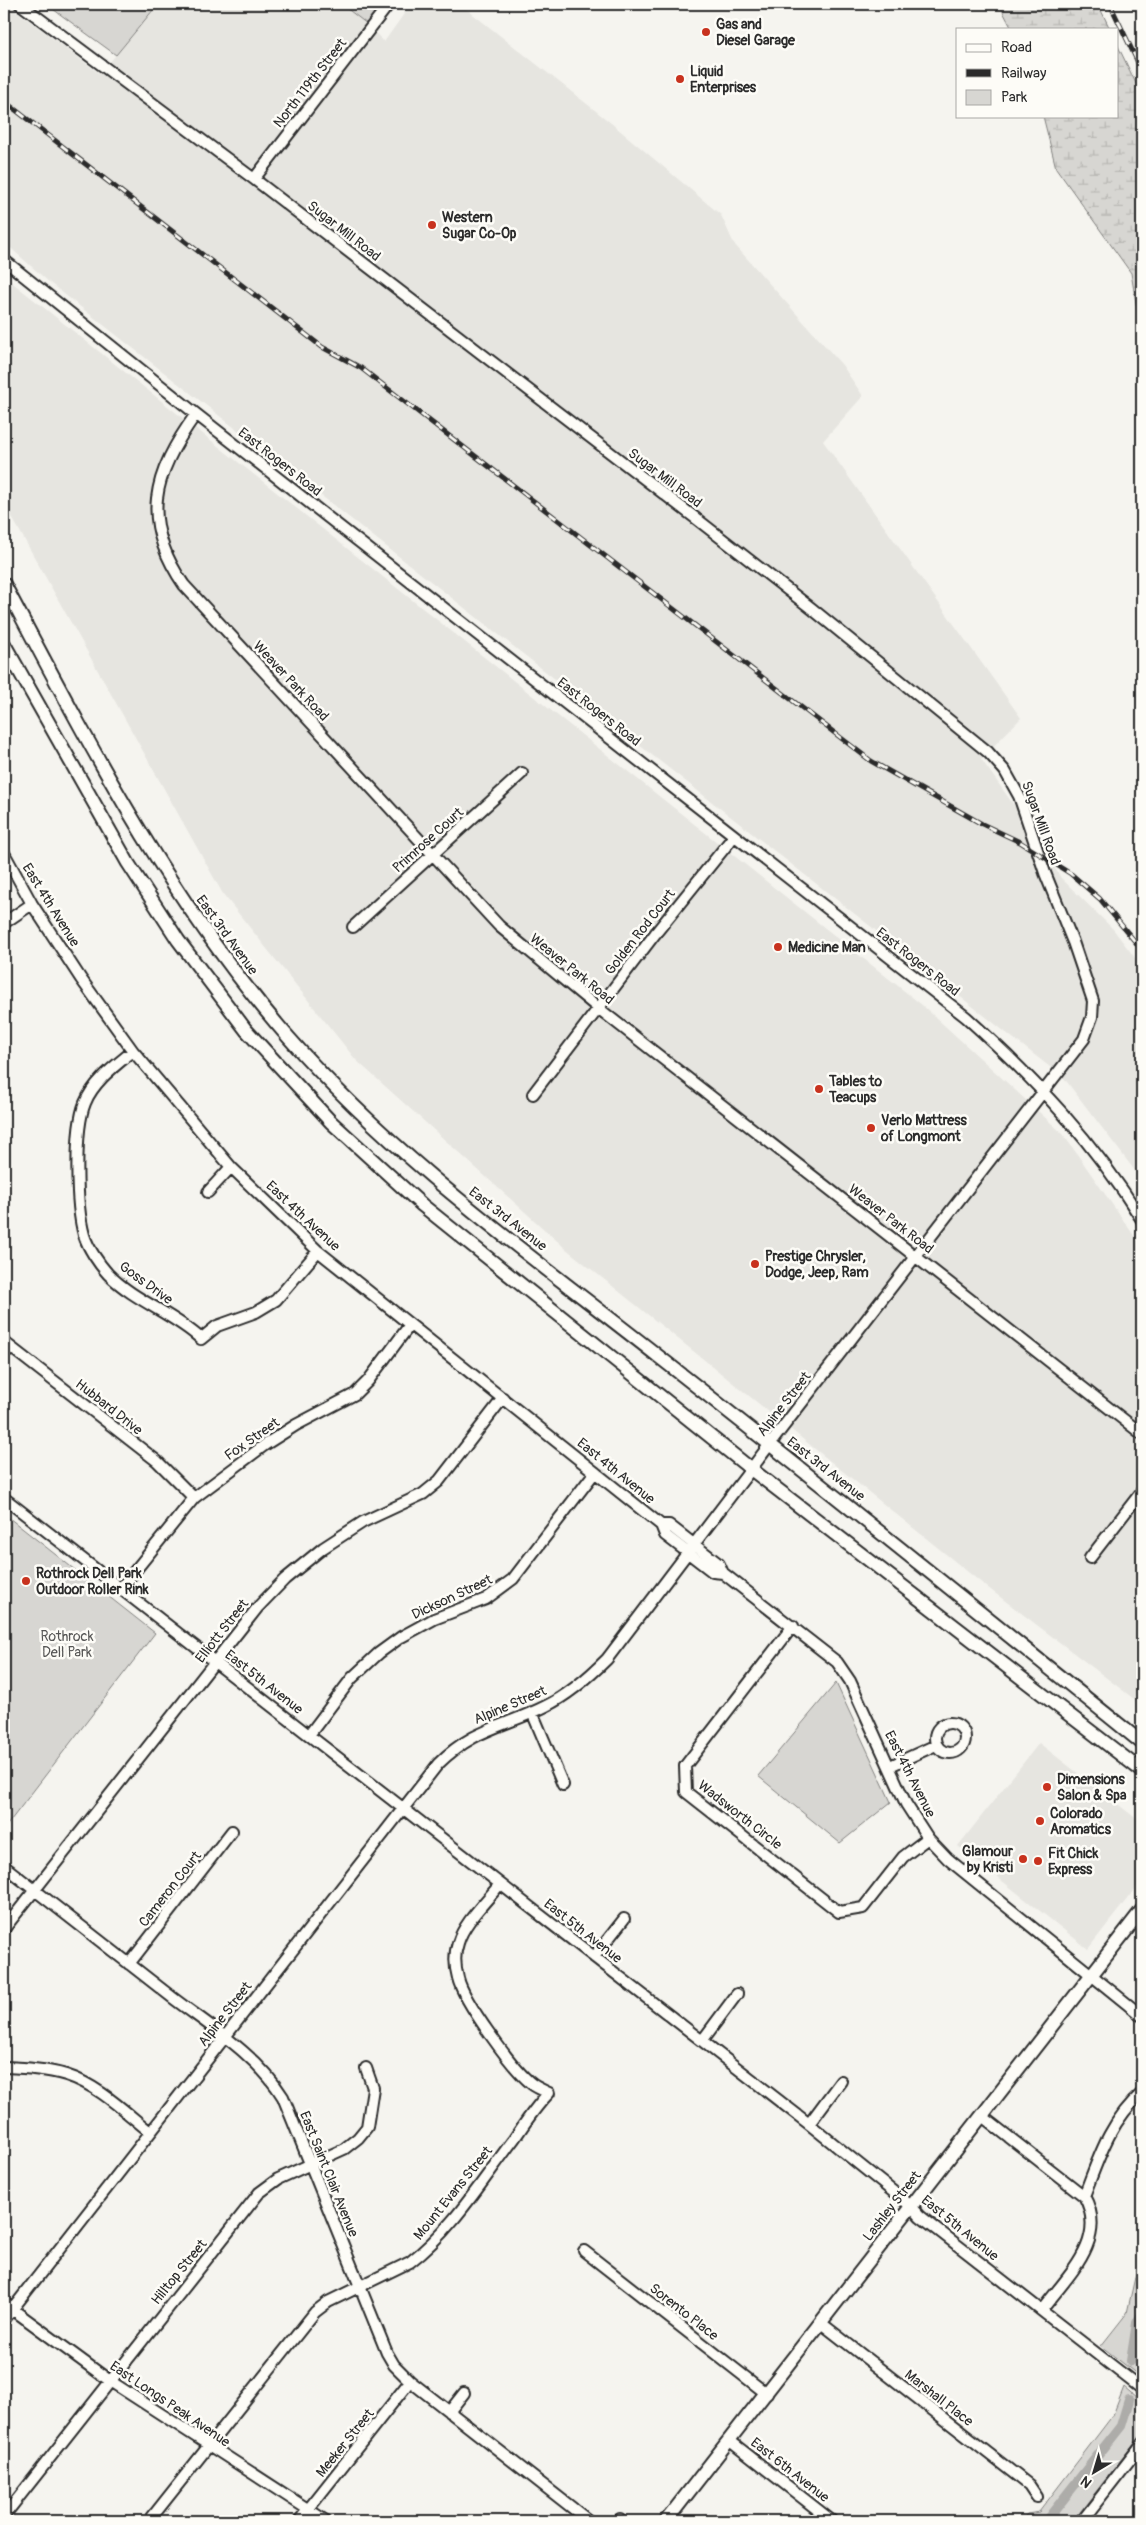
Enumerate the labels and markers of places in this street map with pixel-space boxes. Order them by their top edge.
place label: Gas and Diesel Garage [716,16,796,49]
marker: Gas and Diesel Garage [700,26,712,38]
place label: Liquid Enterprises [690,63,757,96]
marker: Liquid Enterprises [674,73,686,85]
place label: Western Sugar Co-Op [442,209,517,242]
marker: Western Sugar Co-Op [426,219,438,231]
place label: Medicine Man [788,939,866,956]
marker: Medicine Man [772,941,784,953]
place label: Tables to Teacups [828,1073,882,1106]
marker: Tables to Teacups [813,1083,825,1095]
place label: Verlo Mattress of Longmont [880,1112,968,1145]
marker: Verlo Mattress of Longmont [865,1122,877,1134]
place label: Prestige Chrysler, Dodge, Jeep, Ram [765,1248,869,1281]
marker: Prestige Chrysler, Dodge, Jeep, Ram [749,1258,761,1270]
place label: Rothrock Dell Park Outdoor Roller Rink [36,1565,149,1598]
marker: Rothrock Dell Park Outdoor Roller Rink [20,1575,32,1587]
place label: Dimensions Salon & Spa [1057,1771,1127,1804]
marker: Dimensions Salon & Spa [1041,1781,1053,1793]
place label: Colorado Aromatics [1050,1805,1112,1838]
marker: Colorado Aromatics [1034,1815,1046,1827]
place label: Glamour by Kristi [962,1843,1014,1876]
place label: Fit Chick Express [1048,1845,1099,1878]
marker: Glamour by Kristi [1017,1853,1029,1865]
marker: Fit Chick Express [1032,1855,1044,1867]

